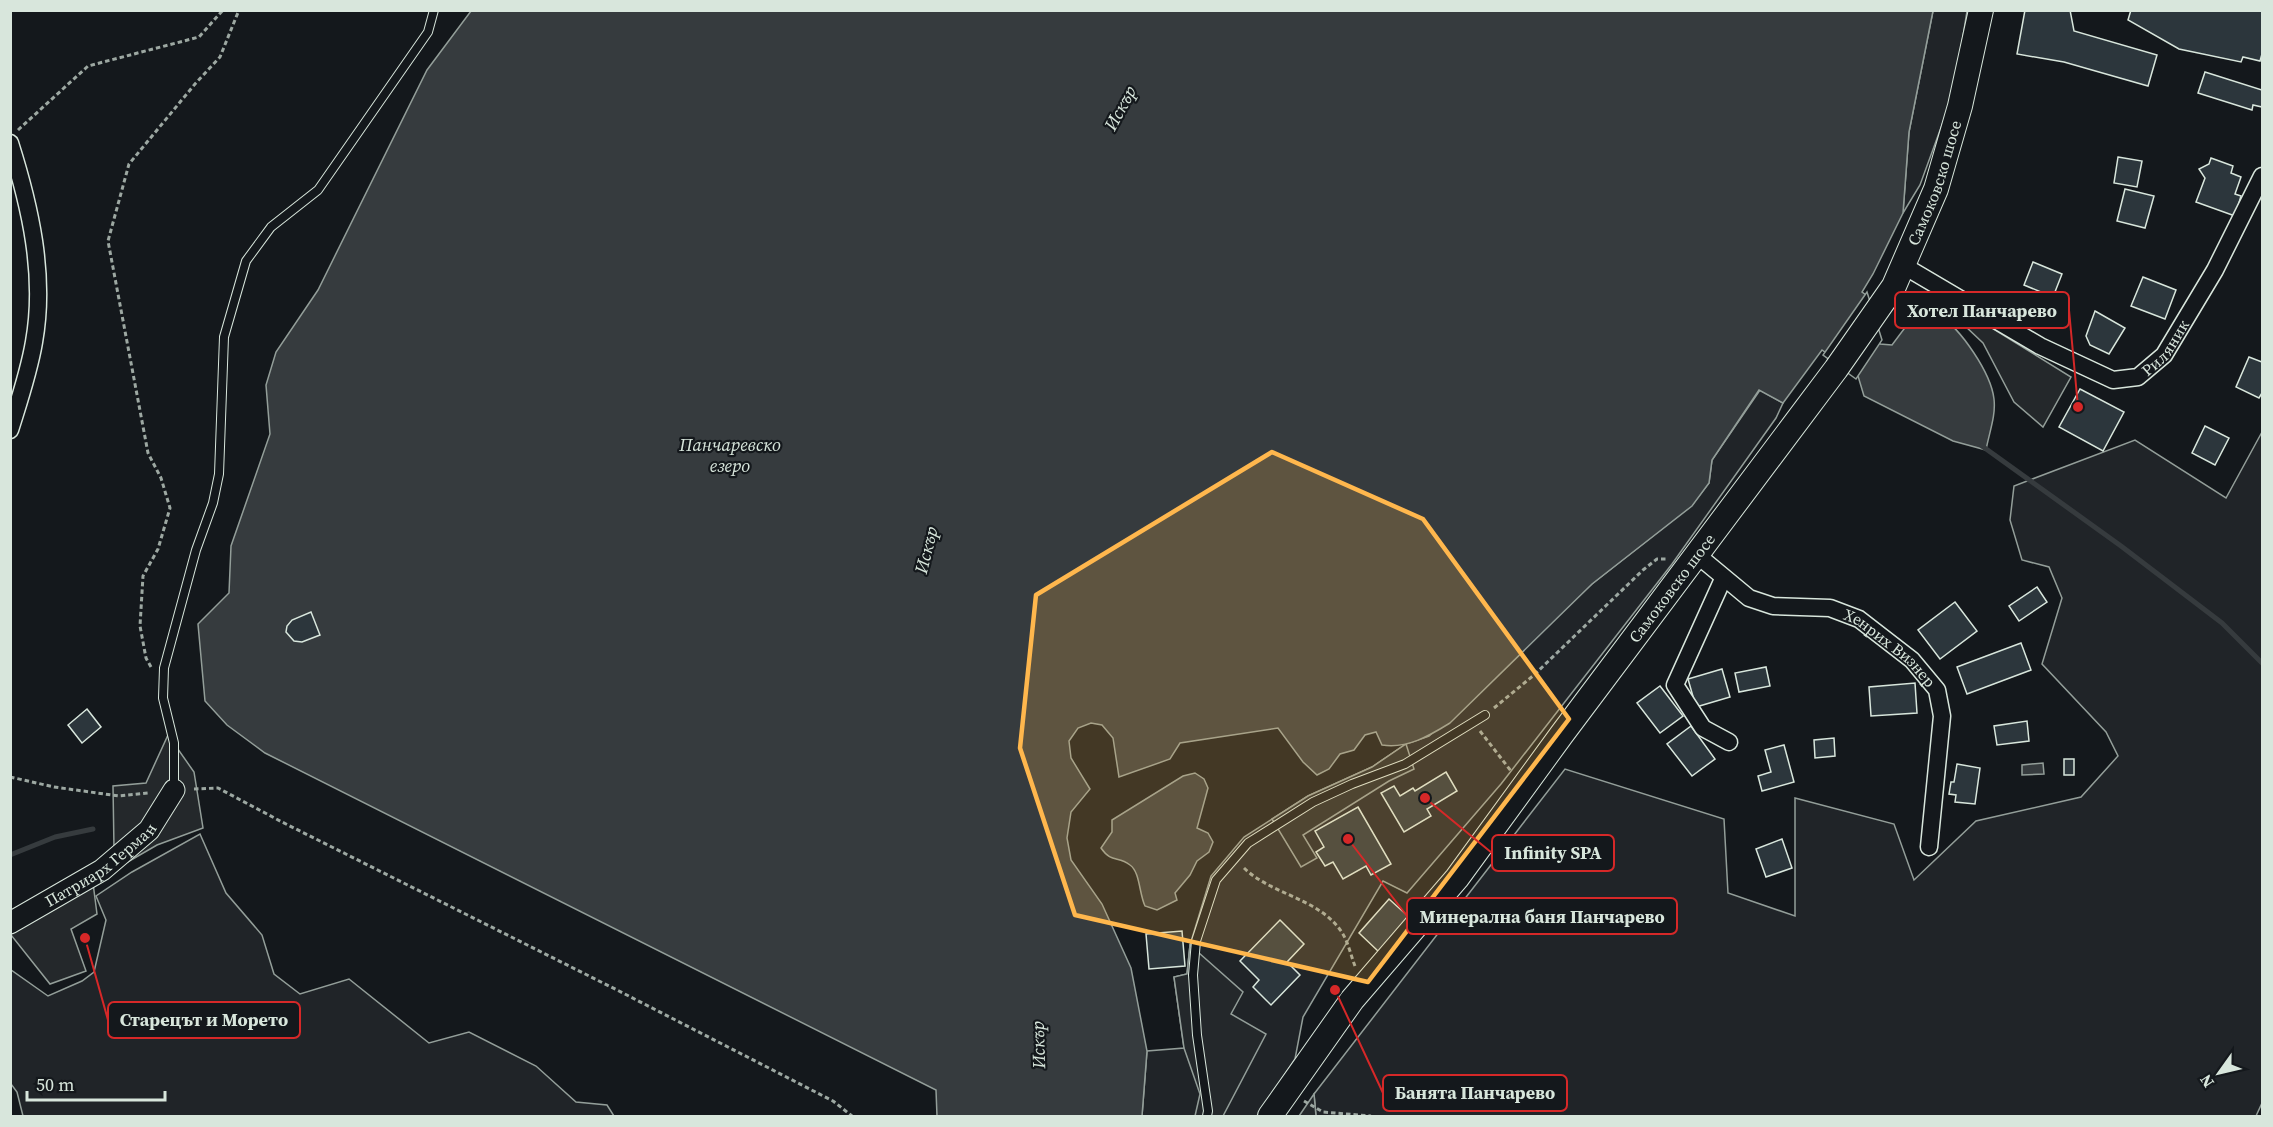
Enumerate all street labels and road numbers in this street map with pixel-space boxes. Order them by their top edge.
street label: Самоковско шосе [1902,118,1966,249]
street label: Риляник [2136,315,2194,381]
street label: Самоковско шосе [1623,529,1720,647]
street label: Хенрих Визнер [1841,603,1941,692]
street label: Патриарх Герман [41,819,162,912]

